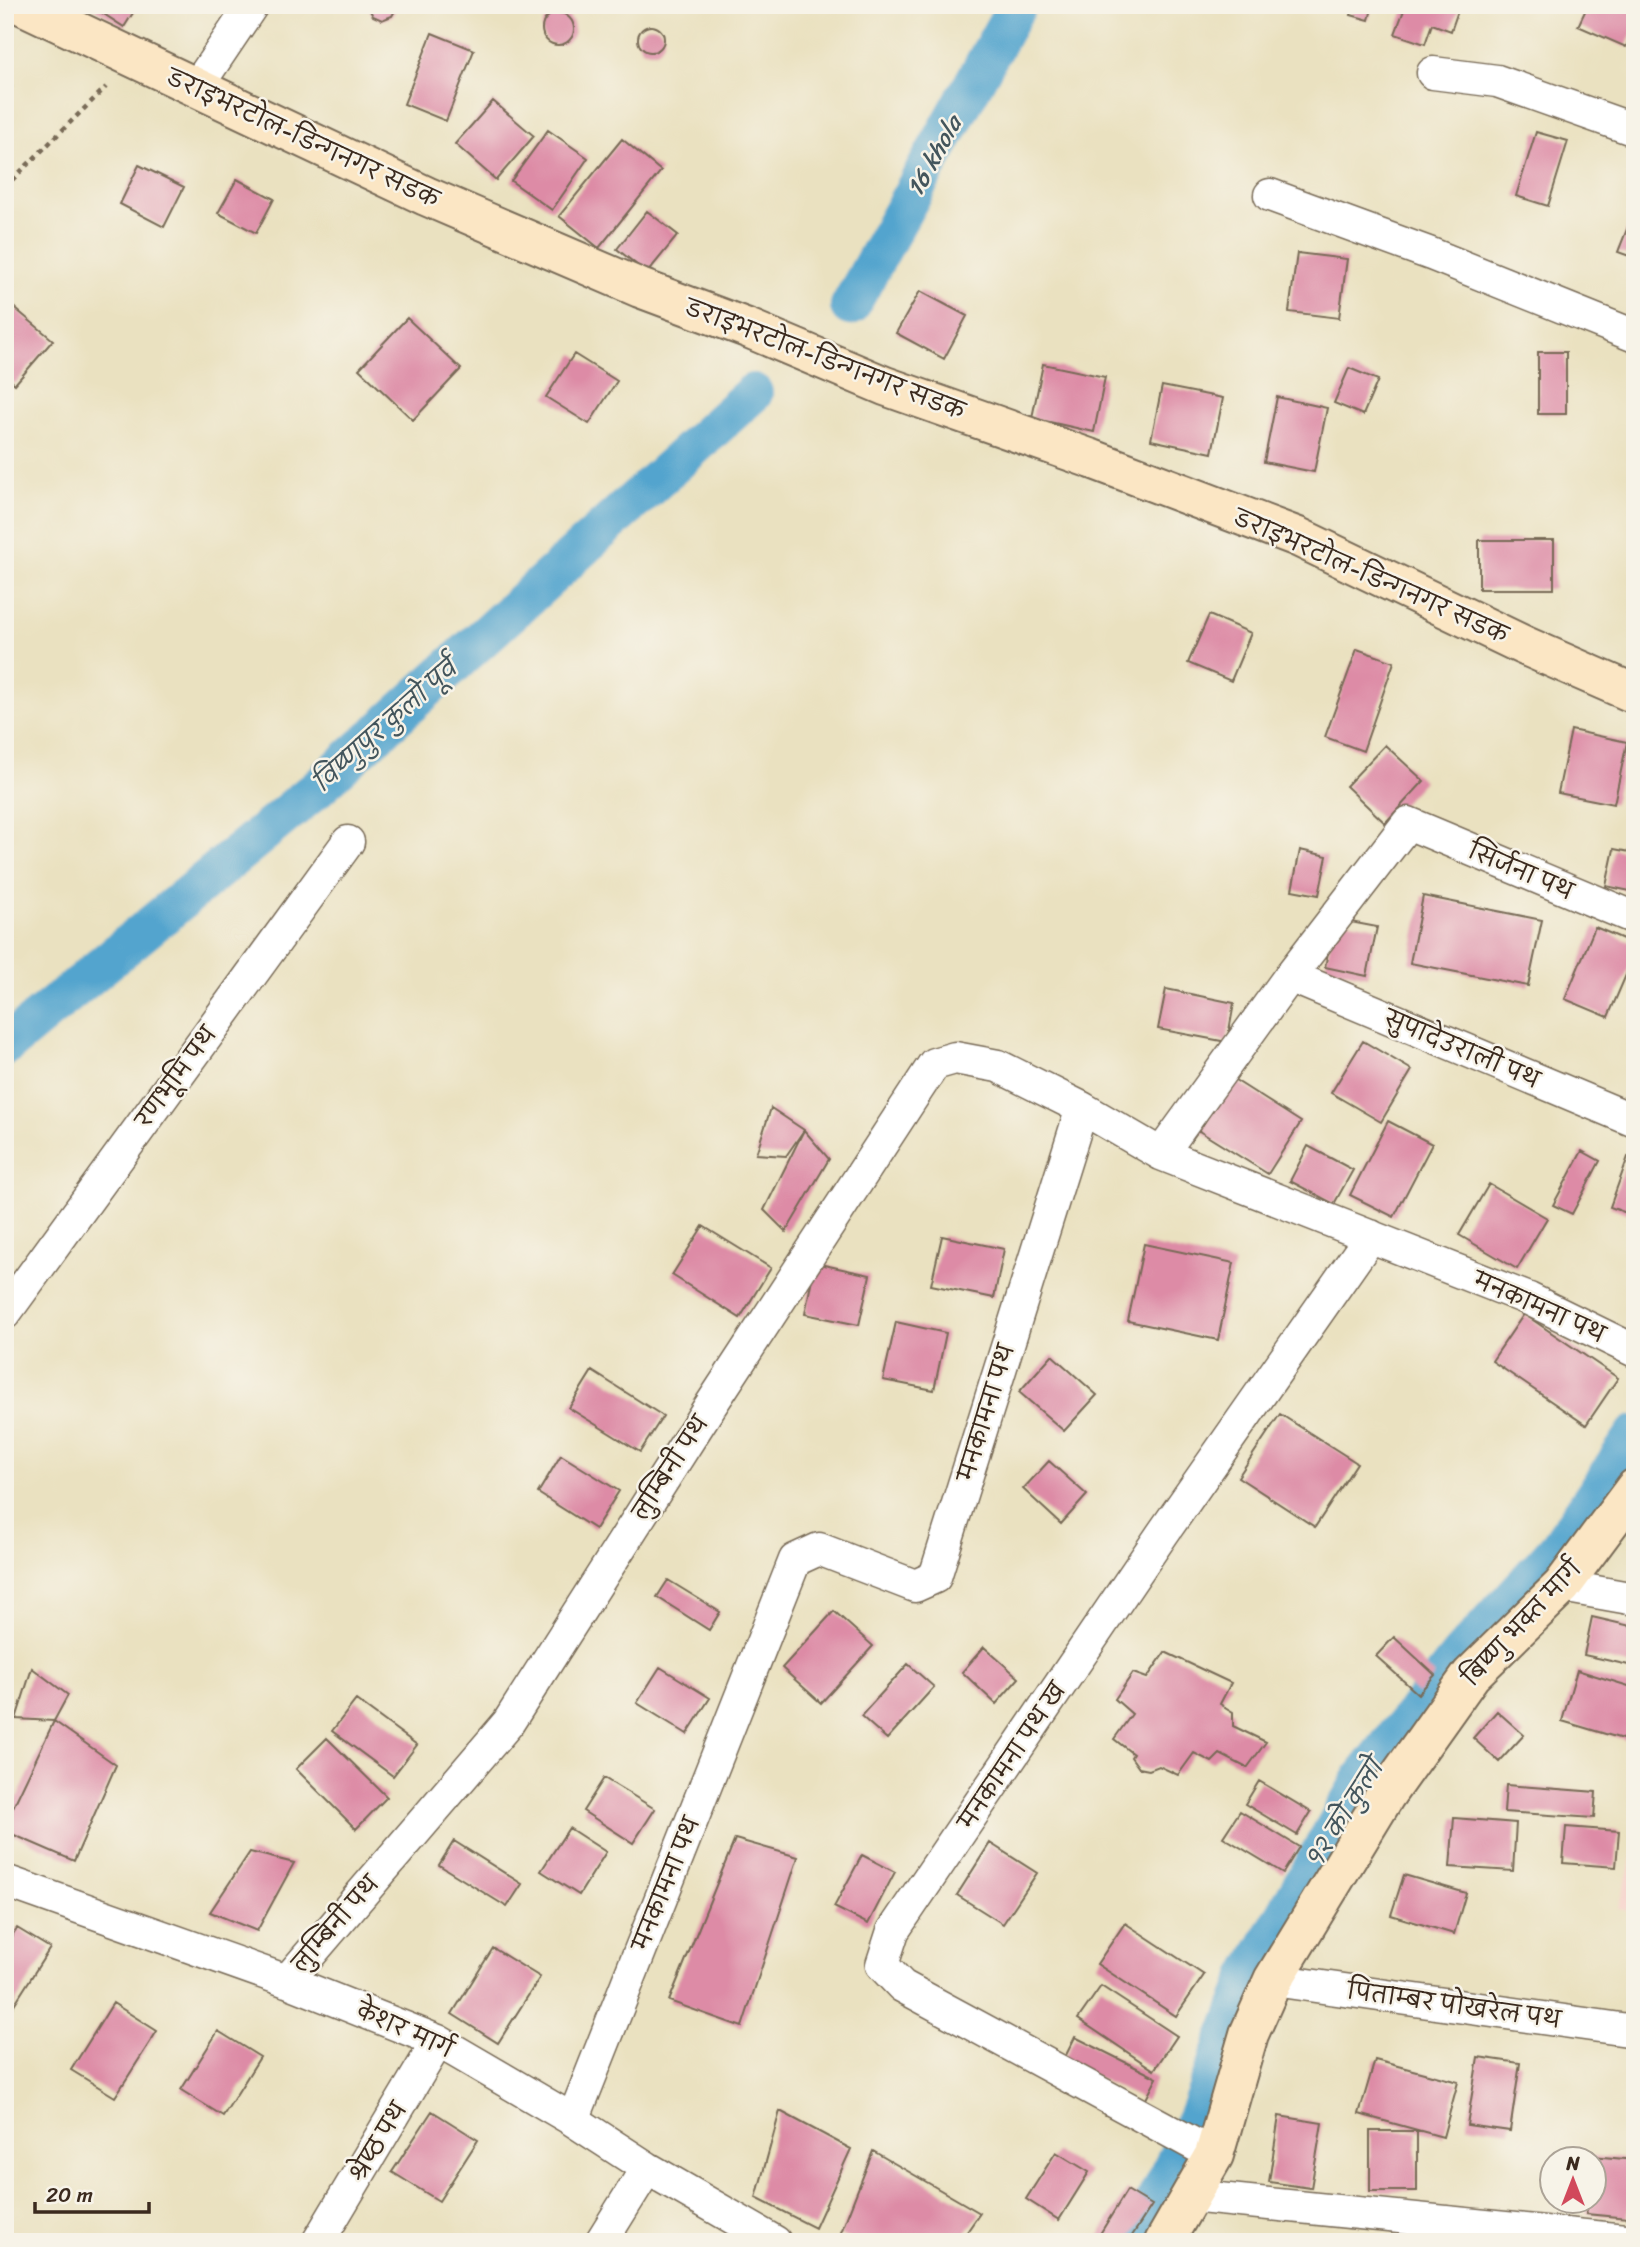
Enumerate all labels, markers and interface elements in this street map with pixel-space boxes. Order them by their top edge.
street label: डराइभरटोल-डिन्गनगर सडक [158,56,447,220]
water label: 16 khola [895,105,975,204]
street label: डराइभरटोल-डिन्गनगर सडक [677,286,972,432]
street label: डराइभरटोल-डिन्गनगर सडक [1225,496,1516,656]
water label: विष्णुपुर कुलो पूर्व [303,645,472,803]
street label: सिर्जना पथ [1460,830,1581,913]
street label: सुपादेउराली पथ [1376,997,1547,1101]
street label: रणभूमि पथ [124,1016,229,1139]
street label: मनकामना पथ [1464,1259,1613,1356]
street label: मनकामना पथ [946,1338,1027,1489]
street label: लुम्बिनी पथ [621,1406,721,1529]
street label: बिष्णु भक्त मार्ग [1451,1549,1593,1698]
street label: मनकामना पथ ख [946,1672,1078,1841]
water label: १२ को कुलो [1295,1747,1398,1877]
street label: मनकामना पथ [620,1809,713,1960]
street label: लुम्बिनी पथ [281,1865,391,1983]
street label: पिताम्बर पोखरेल पथ [1342,1970,1565,2041]
street label: केशर मार्ग [348,1990,462,2071]
street label: श्रेष्ठ पथ [338,2093,419,2190]
north arrow [1538,2146,1608,2216]
text: N [1565,2147,1580,2180]
scale bar [35,2170,149,2214]
text: 20 m [46,2176,93,2214]

